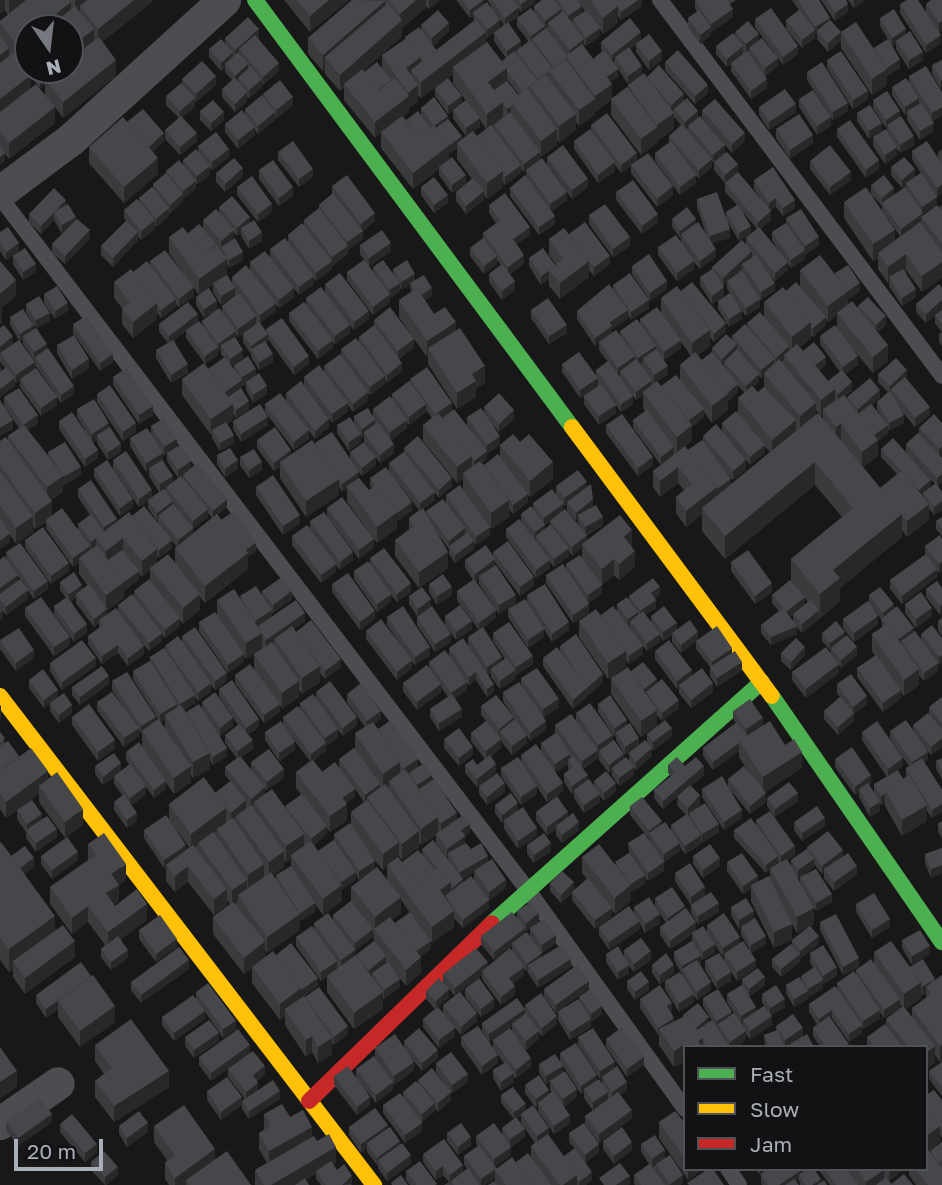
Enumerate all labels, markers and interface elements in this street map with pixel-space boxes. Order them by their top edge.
north arrow [14,14,84,84]
text: N [44,55,64,81]
legend [683,1045,928,1171]
text: Fast [750,1061,793,1087]
text: Slow [750,1096,799,1122]
scale bar [18,1126,107,1170]
text: Jam [750,1131,792,1157]
text: 20 m [27,1138,76,1164]

